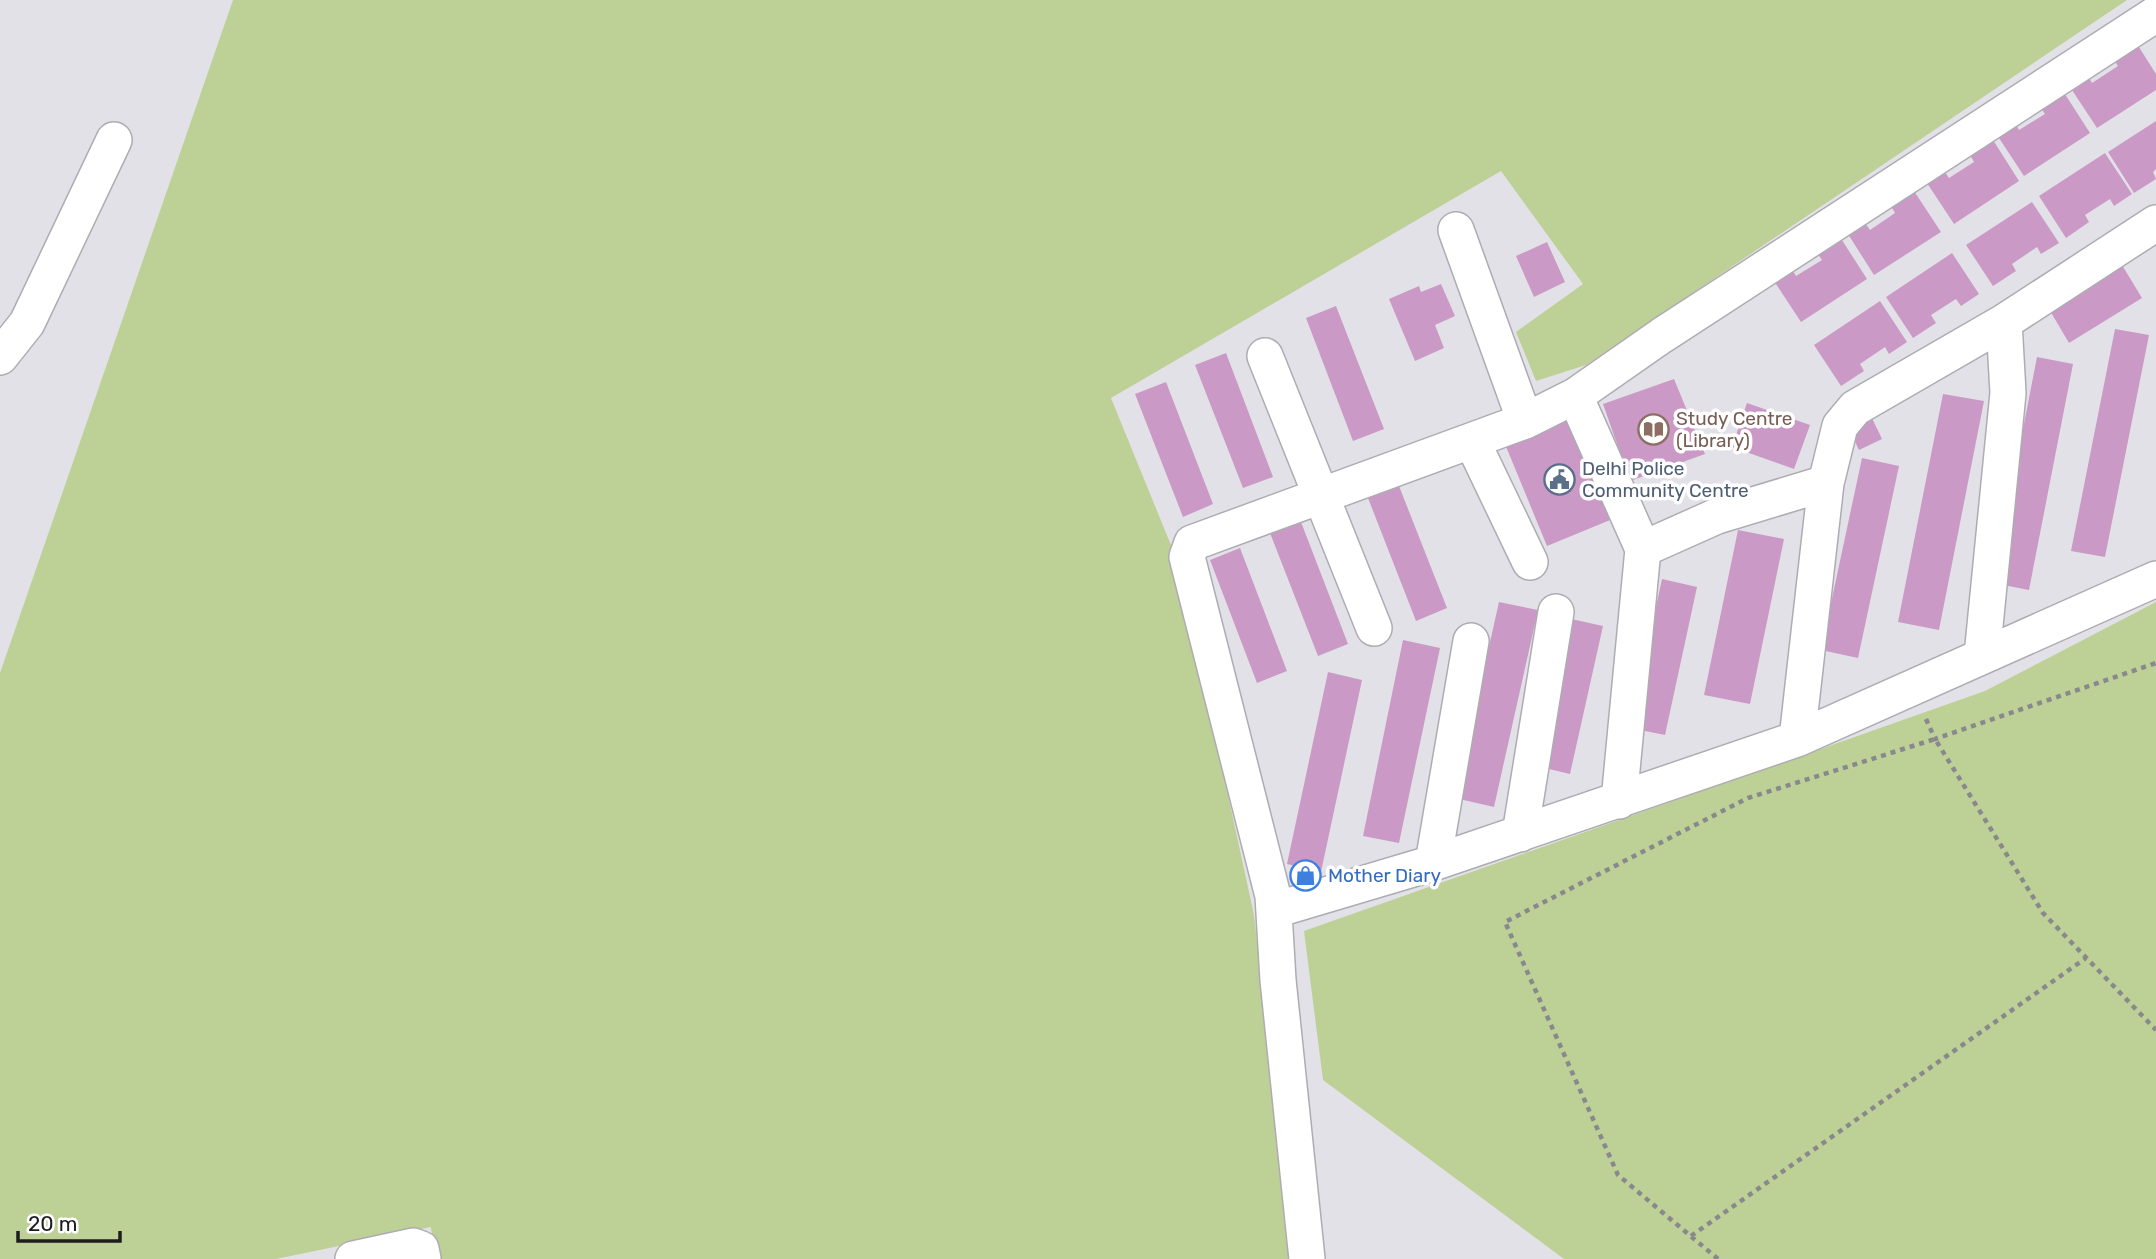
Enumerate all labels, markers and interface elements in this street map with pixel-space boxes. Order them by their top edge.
place label: Study Centre (Library) [1676,407,1792,452]
library icon: Study Centre (Library) [1636,412,1670,446]
place label: Delhi Police Community Centre [1582,457,1749,502]
public building icon: Delhi Police Community Centre [1542,462,1576,496]
shop icon: Mother Diary [1288,858,1322,892]
place label: Mother Diary [1328,864,1441,887]
scale bar [18,1200,119,1244]
text: 20 m [28,1211,77,1236]

